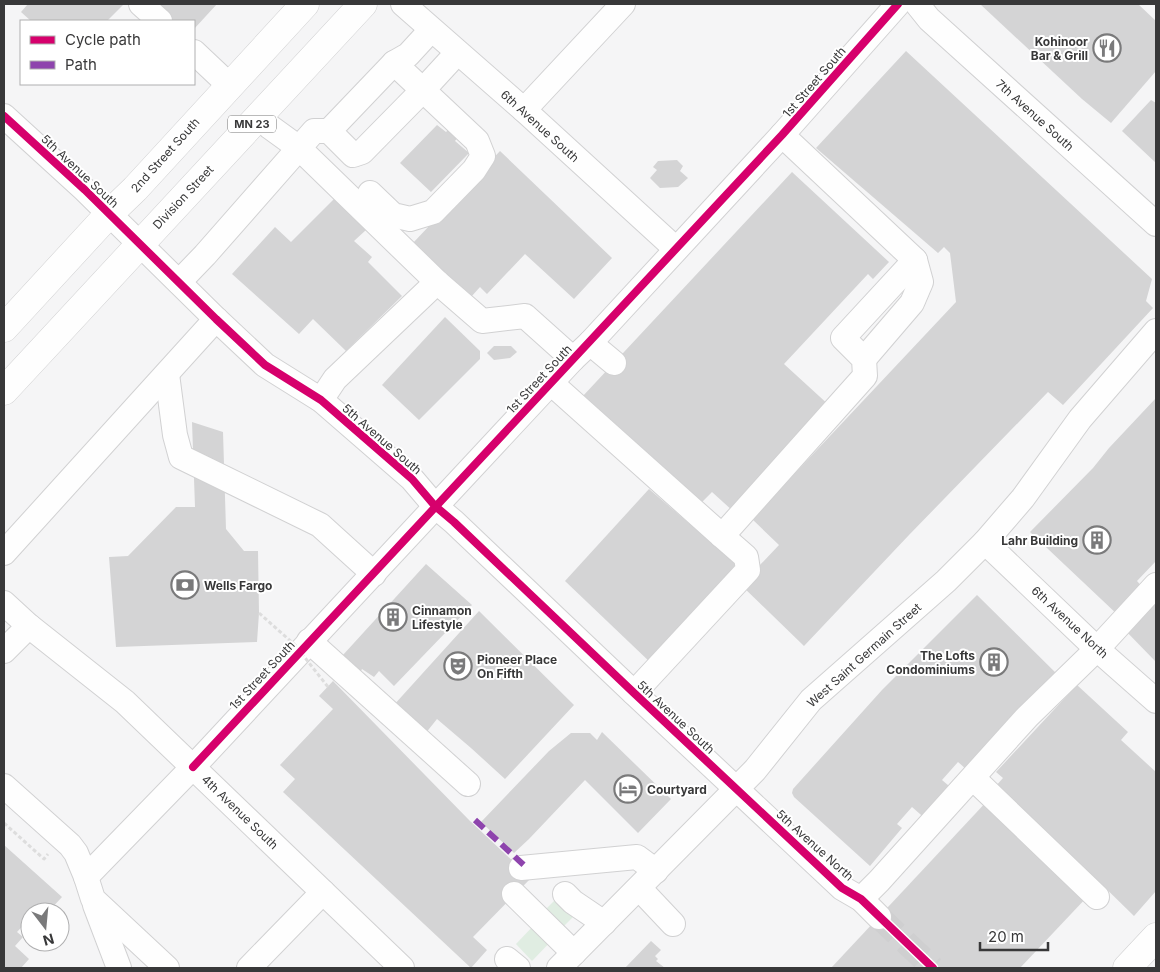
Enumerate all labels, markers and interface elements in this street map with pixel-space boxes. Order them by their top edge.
legend [20,20,195,85]
text: Cycle path [65,30,141,49]
restaurant icon: Kohinoor Bar & Grill [1092,33,1122,63]
place label: Kohinoor Bar & Grill [1031,34,1088,63]
street label: 1st Street South [779,44,849,120]
text: Path [65,55,97,74]
street label: 7th Avenue South [993,76,1077,154]
street label: 6th Avenue South [498,87,582,165]
street label: 2nd Street South [128,115,202,195]
road number: MN 23 [228,116,276,132]
street label: 5th Avenue South [38,131,122,211]
street label: Division Street [150,162,216,232]
street label: 1st Street South [503,341,575,417]
street label: 5th Avenue South [339,400,425,478]
building icon: Lahr Building [1082,525,1112,555]
place label: Lahr Building [1001,533,1078,548]
bank icon: Wells Fargo [170,570,200,600]
place label: Wells Fargo [204,578,272,593]
street label: 6th Avenue North [1029,583,1111,661]
street label: West Saint Germain Street [804,600,924,710]
building icon: Cinnamon Lifestyle [378,602,408,632]
place label: Cinnamon Lifestyle [412,603,472,632]
street label: 1st Street South [226,637,298,713]
building icon: The Lofts Condominiums [979,647,1009,677]
place label: The Lofts Condominiums [886,648,975,677]
theatre icon: Pioneer Place On Fifth [443,651,473,681]
place label: Pioneer Place On Fifth [477,652,557,681]
street label: 5th Avenue South [634,677,718,757]
street label: 4th Avenue South [199,772,281,852]
hotel icon: Courtyard [613,774,643,804]
place label: Courtyard [647,782,707,797]
street label: 5th Avenue North [773,806,857,884]
north arrow [20,902,70,952]
scale bar [980,920,1048,952]
text: 20 m [988,927,1024,946]
text: N [41,930,56,950]

